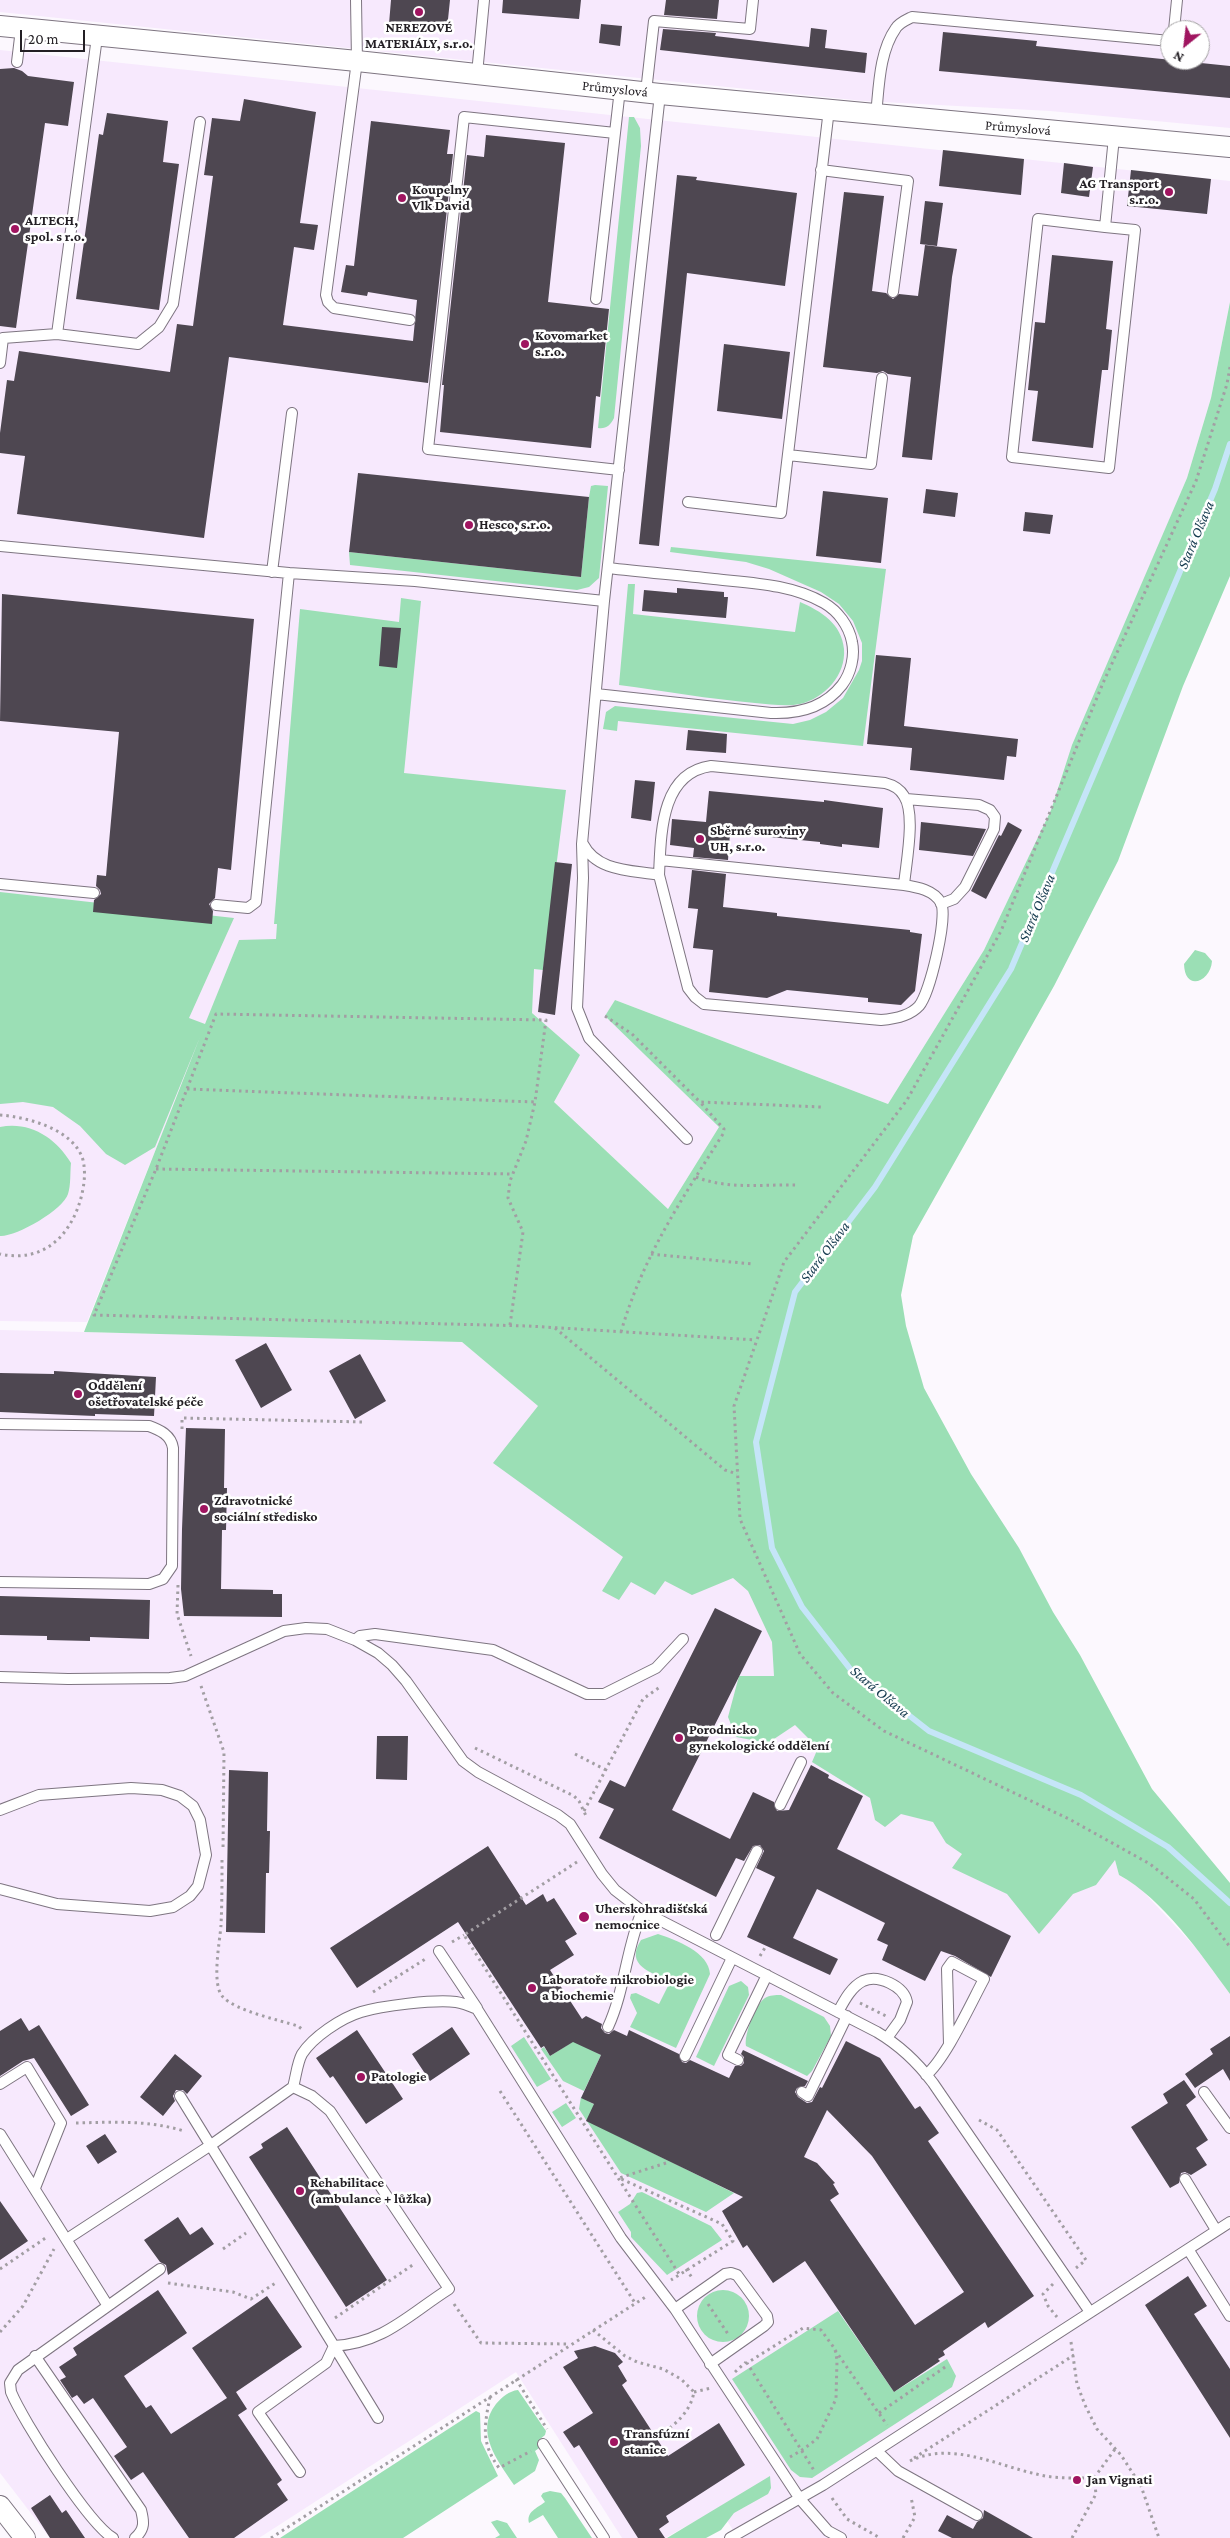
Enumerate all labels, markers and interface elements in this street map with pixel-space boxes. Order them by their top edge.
marker: NEREZOVÉ MATERIÁLY, s.r.o. [413,6,425,18]
scale bar [22,20,88,52]
place label: NEREZOVÉ MATERIÁLY, s.r.o. [365,20,473,52]
north arrow [1160,20,1210,70]
text: 20 m [28,31,59,47]
text: N [1170,48,1186,67]
street label: Průmyslová [581,77,649,101]
street label: Průmyslová [984,117,1052,139]
place label: AG Transport s.r.o. [1079,176,1159,208]
place label: Koupelny Vlk David [412,182,470,214]
marker: AG Transport s.r.o. [1163,186,1175,198]
marker: Koupelny Vlk David [396,192,408,204]
place label: ALTECH, spol. s r.o. [25,213,85,246]
marker: ALTECH, spol. s r.o. [9,223,21,235]
place label: Kovomarket s.r.o. [535,328,608,361]
marker: Kovomarket s.r.o. [519,338,531,350]
water label: Stará Olšava [1174,498,1218,572]
place label: Hesco, s.r.o. [479,517,550,533]
marker: Hesco, s.r.o. [463,519,475,531]
place label: Sběrné suroviny UH, s.r.o. [710,823,806,856]
marker: Sběrné suroviny UH, s.r.o. [694,833,706,845]
water label: Stará Olšava [1015,871,1059,945]
water label: Stará Olšava [796,1218,854,1286]
place label: Oddělení ošetřovatelské péče [88,1378,203,1410]
marker: Oddělení ošetřovatelské péče [72,1388,84,1400]
place label: Zdravotnické sociální středisko [214,1493,318,1525]
marker: Zdravotnické sociální středisko [198,1503,210,1515]
water label: Stará Olšava [847,1662,913,1722]
place label: Porodnicko gynekologické oddělení [689,1722,829,1754]
marker: Porodnicko gynekologické oddělení [673,1732,685,1744]
place label: Uherskohradišťská nemocnice [595,1901,708,1934]
marker: Uherskohradišťská nemocnice [577,1910,591,1924]
place label: Laboratoře mikrobiologie a biochemie [542,1972,694,2004]
marker: Laboratoře mikrobiologie a biochemie [526,1982,538,1994]
place label: Patologie [371,2069,427,2085]
marker: Patologie [355,2071,367,2083]
place label: Rehabilitace (ambulance + lůžka) [310,2175,432,2208]
marker: Rehabilitace (ambulance + lůžka) [294,2185,306,2197]
place label: Transfúzní stanice [624,2426,689,2458]
marker: Transfúzní stanice [608,2436,620,2448]
place label: Jan Vignati [1087,2472,1152,2488]
marker: Jan Vignati [1071,2474,1083,2486]

